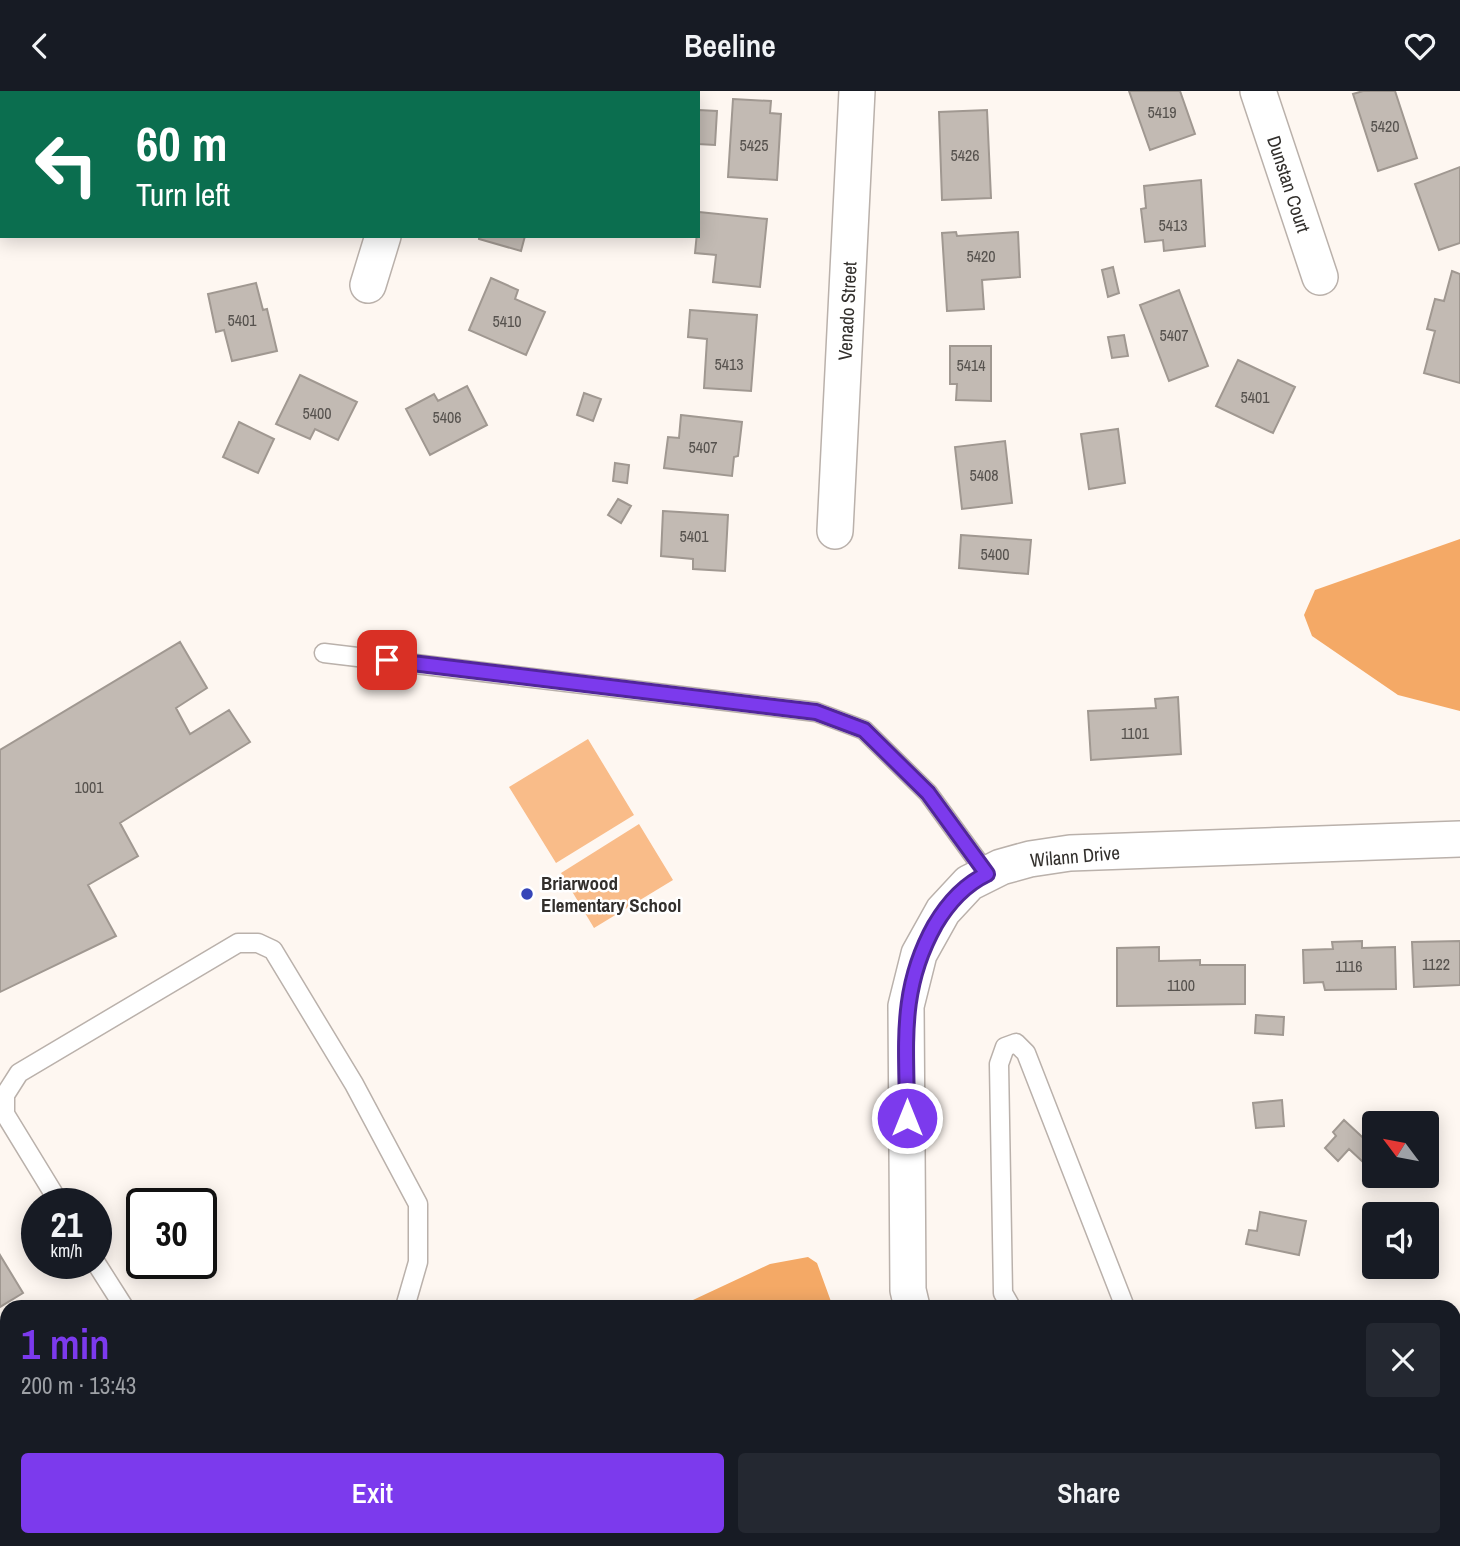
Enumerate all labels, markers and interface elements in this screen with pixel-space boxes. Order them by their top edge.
text: Beeline [684,24,776,67]
icon: back [21,27,59,65]
icon: heart [1401,27,1439,65]
house number: 5419 [1147,101,1177,123]
text: 60 m [136,110,228,176]
house number: 5420 [1370,115,1400,137]
icon: left [21,119,112,210]
street label: Dunstan Court [1261,132,1317,236]
house number: 5425 [739,134,769,156]
house number: 5426 [950,144,980,166]
text: Turn left [136,173,230,216]
house number: 5413 [1158,214,1188,236]
house number: 5420 [966,245,996,267]
street label: Venado Street [831,260,863,361]
house number: 5401 [227,309,257,331]
house number: 5410 [492,310,522,332]
house number: 5407 [1159,324,1189,346]
house number: 5413 [714,353,744,375]
house number: 5414 [956,354,986,376]
house number: 5401 [1240,386,1270,408]
house number: 5400 [302,402,332,424]
house number: 5406 [432,406,462,428]
house number: 5407 [688,436,718,458]
house number: 5408 [969,464,999,486]
house number: 5401 [679,525,709,547]
house number: 5400 [980,543,1010,565]
pin [357,630,417,690]
icon: arrive [368,641,406,679]
house number: 1101 [1121,722,1150,744]
house number: 1001 [74,776,104,798]
street label: Wilann Drive [1029,839,1121,873]
place label: Briarwood Elementary School [541,870,681,918]
marker: Briarwood Elementary School [519,886,535,902]
house number: 1122 [1422,953,1450,975]
house number: 1116 [1335,955,1363,977]
house number: 1100 [1167,974,1195,996]
position arrow [870,1081,944,1155]
north arrow [1362,1111,1438,1188]
map controls [1362,1111,1439,1279]
speed limit sign: 30 [126,1188,217,1279]
text: 21 [51,1201,82,1248]
button: sound [1362,1202,1439,1279]
text: km/h [51,1238,83,1263]
text: 1 min [21,1316,110,1372]
button: close [1366,1323,1440,1397]
text: 200 m · 13:43 [21,1370,136,1401]
button: Exit [21,1453,724,1533]
button: Share [738,1453,1440,1533]

